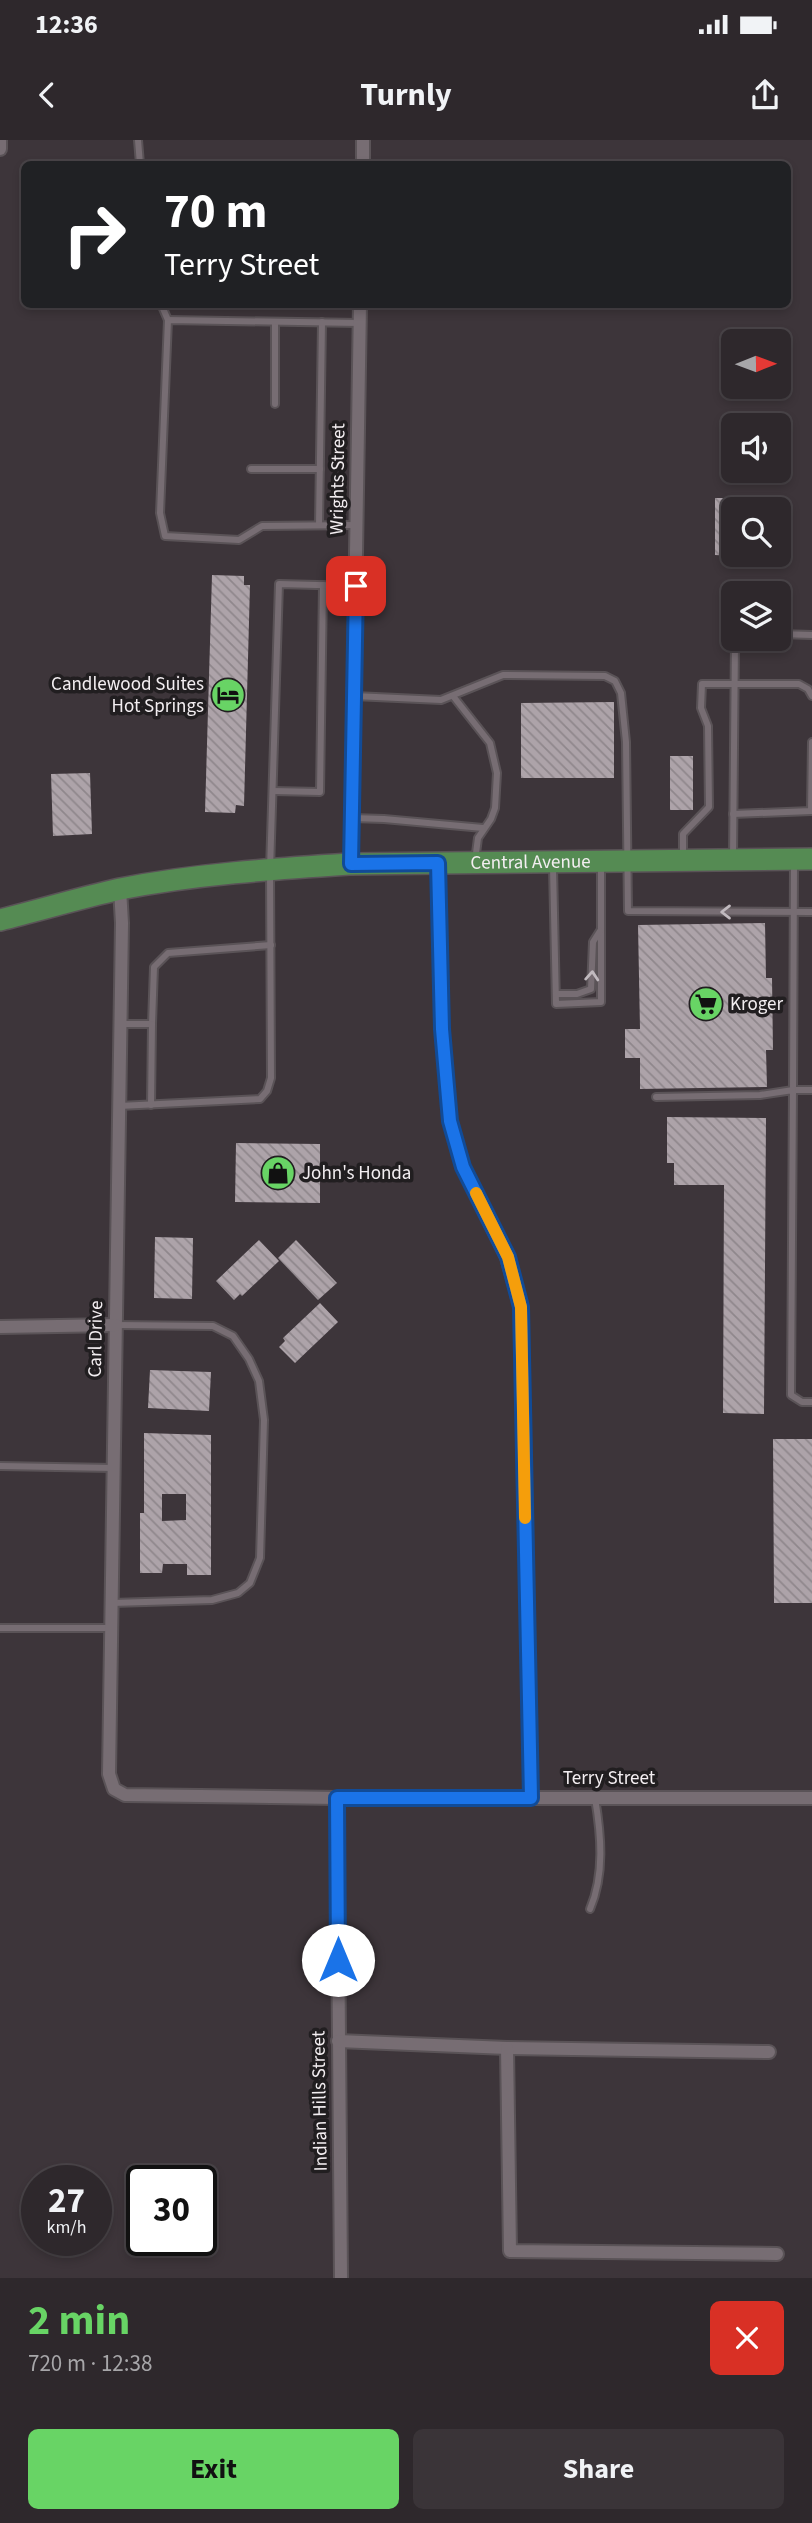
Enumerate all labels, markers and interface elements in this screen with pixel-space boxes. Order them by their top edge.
text: 12:36 [35,6,98,43]
text: Turnly [360,72,452,118]
icon: back [28,76,66,114]
icon: share [746,76,784,114]
text: 70 m [164,177,268,247]
icon: right [49,189,140,280]
text: Terry Street [164,242,319,288]
north arrow [721,329,791,399]
map controls [721,329,791,651]
button: sound [721,413,791,483]
street label: Wrights Street [324,422,352,535]
button: search [721,497,791,567]
pin [326,556,386,616]
icon: arrive [337,567,375,605]
button: layers [721,581,791,651]
place label: Candlewood Suites Hot Springs [51,671,204,720]
hotel icon: Candlewood Suites Hot Springs [209,676,247,714]
street label: Central Avenue [470,848,591,876]
one-way arrow [720,904,731,919]
one-way arrow [584,970,599,981]
supermarket icon: Kroger [687,985,725,1023]
place label: Kroger [730,991,783,1018]
shop icon: John's Honda [259,1154,297,1192]
place label: John's Honda [302,1160,411,1187]
street label: Carl Drive [82,1300,110,1378]
street label: Terry Street [563,1765,656,1792]
position arrow [301,1923,375,1997]
street label: Indian Hills Street [305,2030,335,2171]
speed limit sign: 30 [126,2165,217,2256]
text: 27 [48,2176,85,2226]
text: km/h [47,2215,86,2240]
text: 2 min [28,2291,130,2351]
button: close [710,2301,784,2375]
text: 720 m · 12:38 [28,2347,152,2380]
button: Exit [28,2429,399,2509]
button: Share [413,2429,784,2509]

